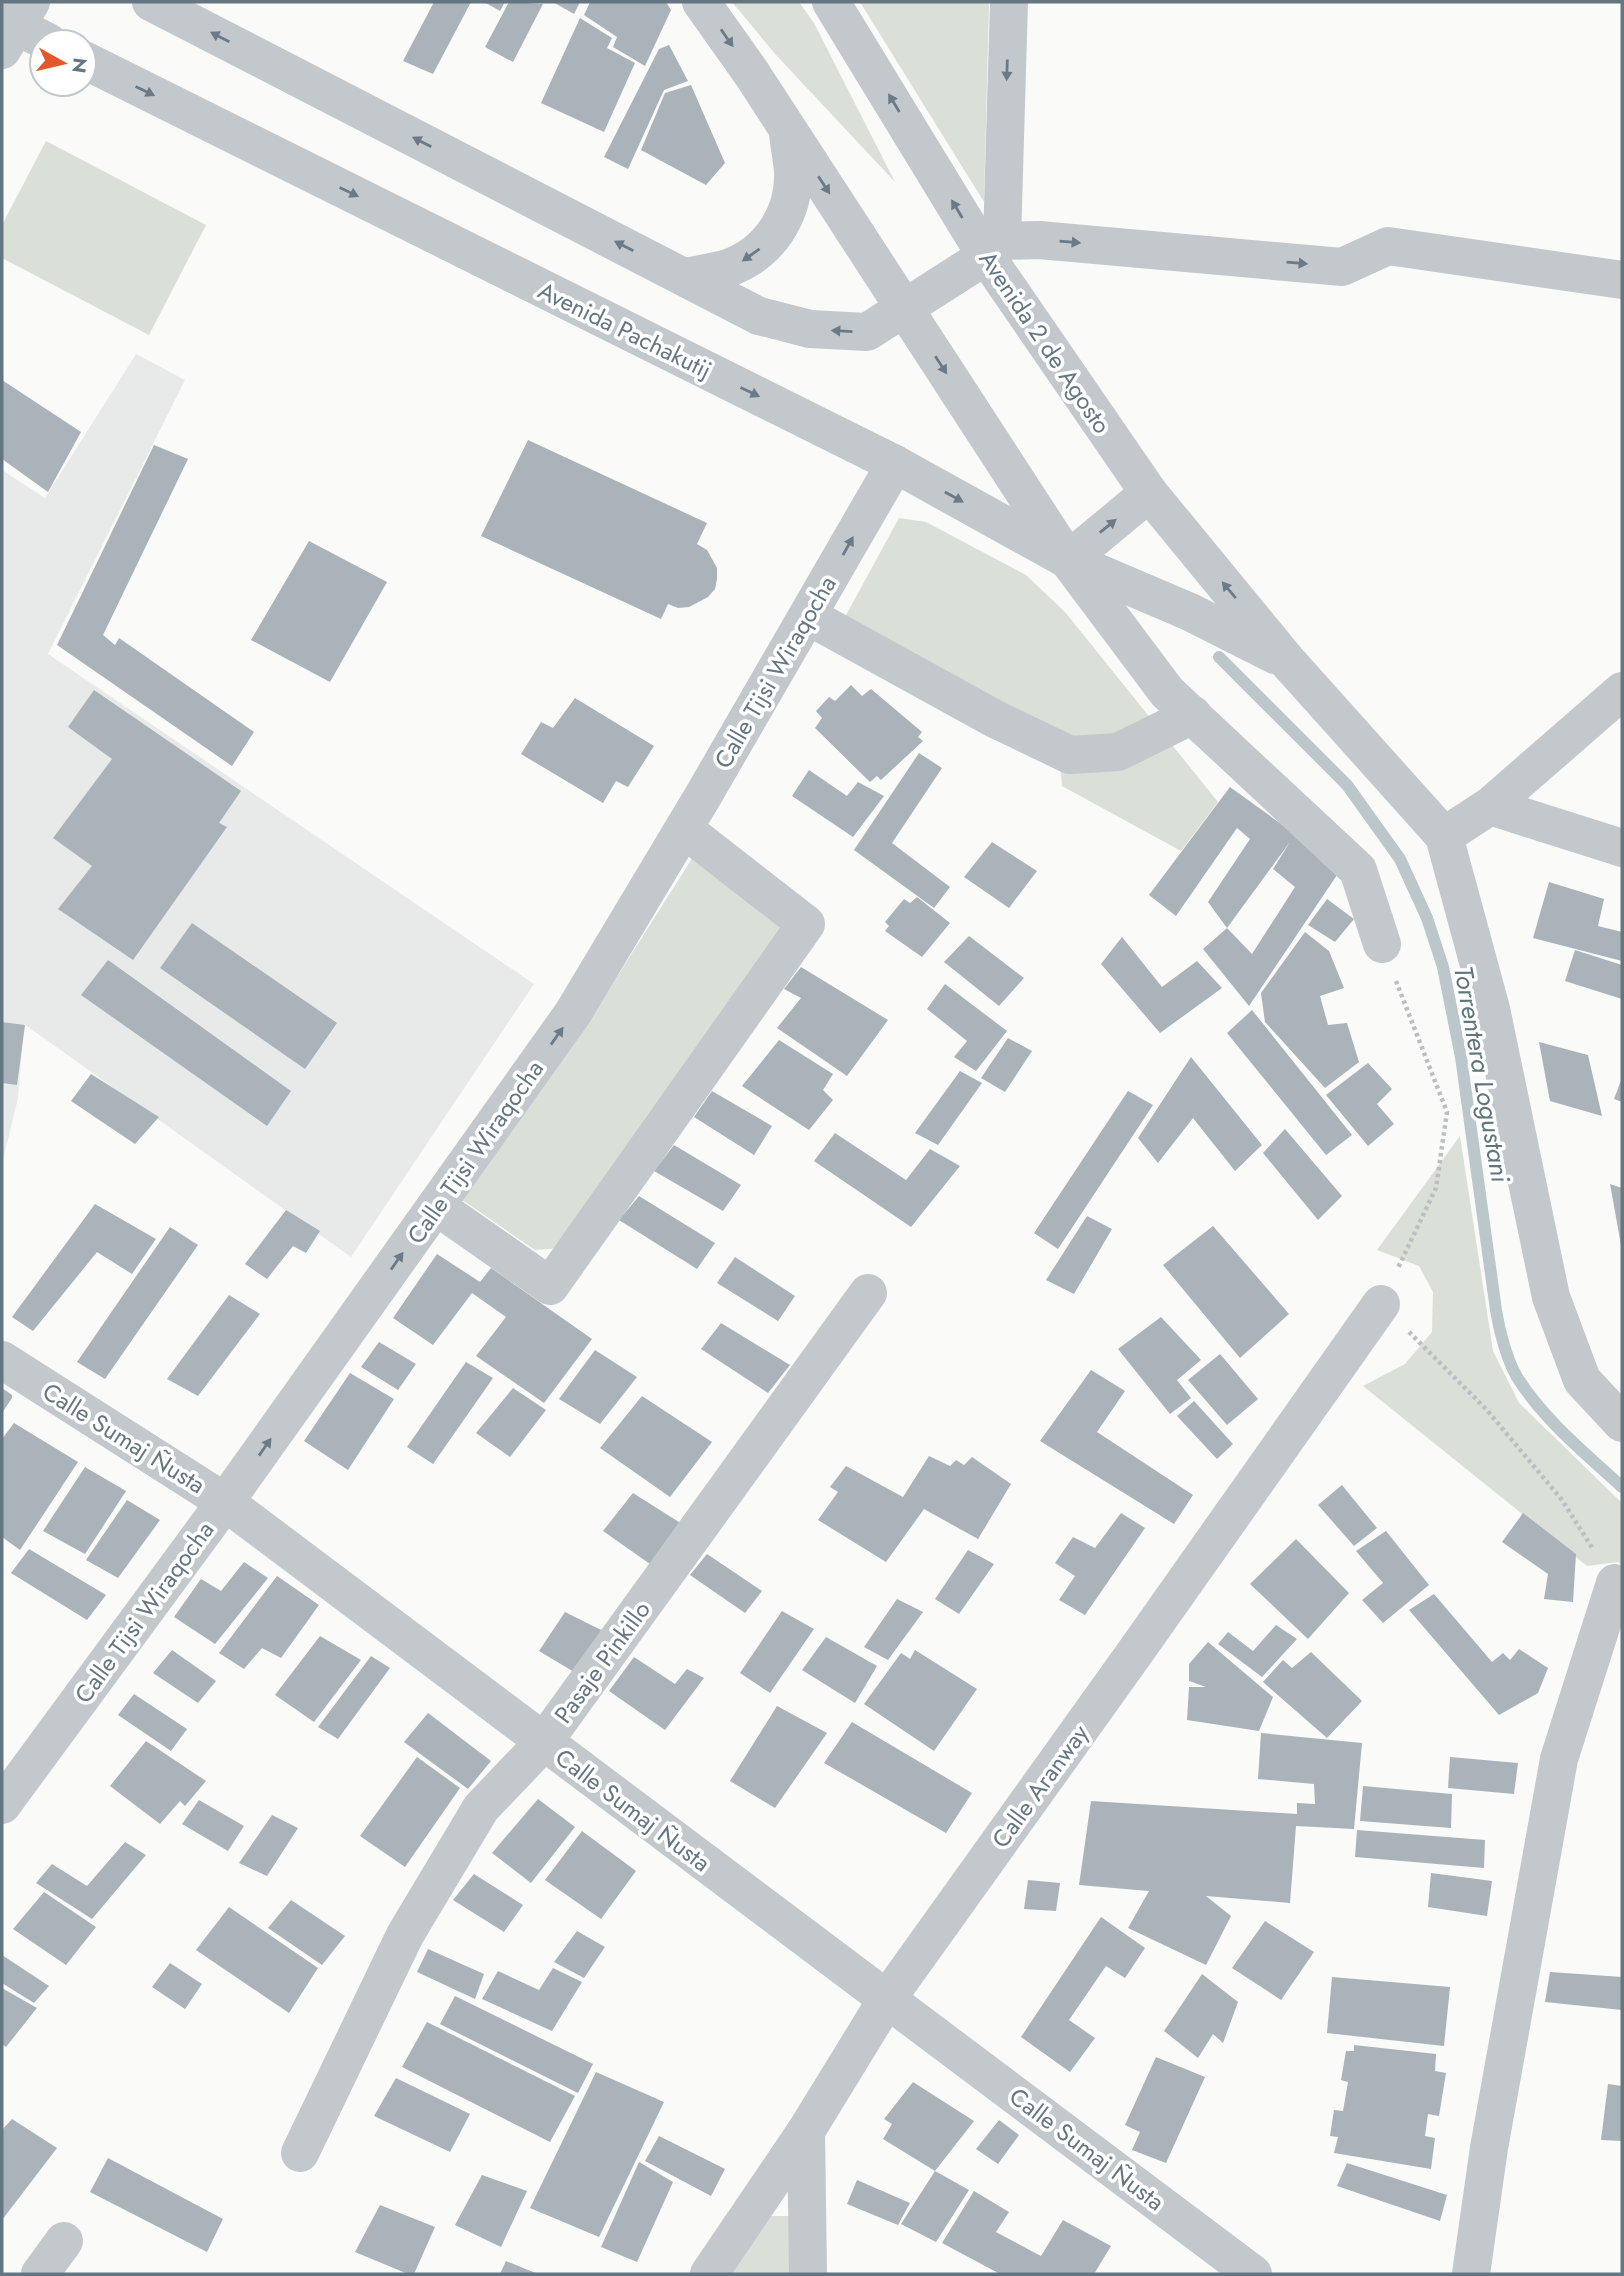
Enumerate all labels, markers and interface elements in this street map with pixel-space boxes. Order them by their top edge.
north arrow [28,28,98,98]
one-way arrow [720,29,734,47]
one-way arrow [210,32,230,43]
text: N [65,56,94,75]
one-way arrow [1002,59,1013,81]
one-way arrow [135,85,155,96]
one-way arrow [887,93,900,112]
one-way arrow [412,136,432,147]
one-way arrow [818,176,831,195]
one-way arrow [339,186,359,198]
one-way arrow [951,199,964,218]
one-way arrow [1059,237,1081,248]
one-way arrow [614,240,634,252]
street label: Avenida 2 de Agosto [971,244,1119,440]
one-way arrow [741,248,761,261]
one-way arrow [1286,258,1308,269]
street label: Avenida Pachakutij [532,273,718,387]
one-way arrow [831,325,853,336]
one-way arrow [935,355,948,375]
one-way arrow [740,386,760,397]
one-way arrow [945,491,964,503]
one-way arrow [1099,519,1117,534]
one-way arrow [842,536,854,555]
street label: Calle Tijsi Wiraqocha [706,569,844,775]
one-way arrow [1222,582,1237,599]
water label: Torrentera Logustani [1444,963,1520,1186]
one-way arrow [550,1027,564,1045]
street label: Calle Tijsi Wiraqocha [398,1053,552,1251]
one-way arrow [390,1252,404,1270]
street label: Calle Sumaj Ñusta [36,1374,212,1502]
one-way arrow [258,1438,272,1456]
street label: Calle Tijsi Wiraqocha [66,1514,222,1710]
street label: Pasaje Pinkillo [546,1594,658,1730]
street label: Calle Aranway [983,1717,1097,1855]
street label: Calle Sumaj Ñusta [548,1740,718,1880]
street label: Calle Sumaj Ñusta [1002,2079,1172,2219]

